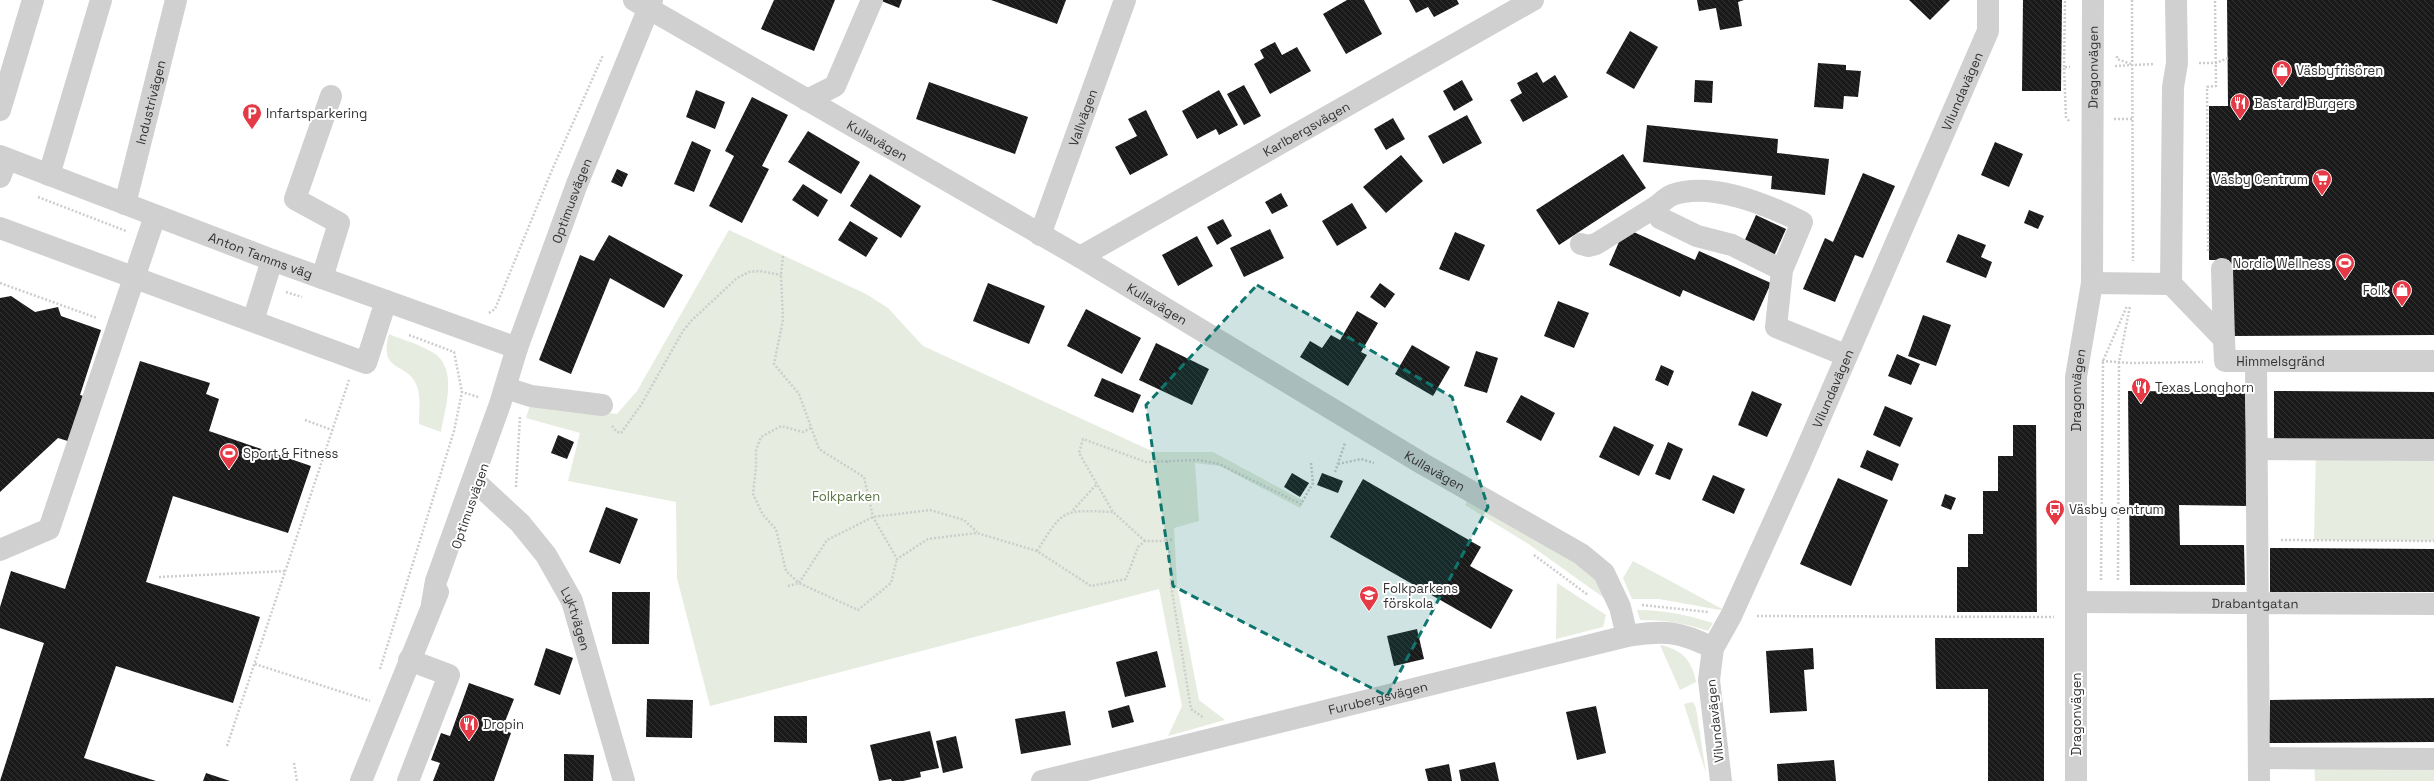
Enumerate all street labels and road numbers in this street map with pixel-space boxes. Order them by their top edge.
street label: Dragonvägen [2084,26,2101,109]
street label: Vilundavägen [1937,49,1986,133]
street label: Industrivägen [132,58,169,146]
street label: Vallvägen [1064,87,1101,148]
street label: Karlbergsvägen [1260,97,1353,160]
street label: Kullavägen [844,116,911,165]
street label: Optimusvägen [547,156,595,246]
street label: Anton Tamms väg [206,228,315,282]
street label: Kullavägen [1124,279,1191,328]
street label: Vilundavägen [1808,346,1857,430]
street label: Dragonvägen [2067,347,2089,431]
street label: Himmelsgränd [2236,353,2325,370]
street label: Kullavägen [1401,446,1468,495]
street label: Optimusvägen [447,461,493,551]
street label: Lyktvägen [557,584,594,652]
street label: Drabantgatan [2211,594,2299,612]
street label: Dragonvägen [2068,673,2085,755]
street label: Furubergsvägen [1326,677,1429,718]
street label: Vilundavägen [1702,678,1728,764]

